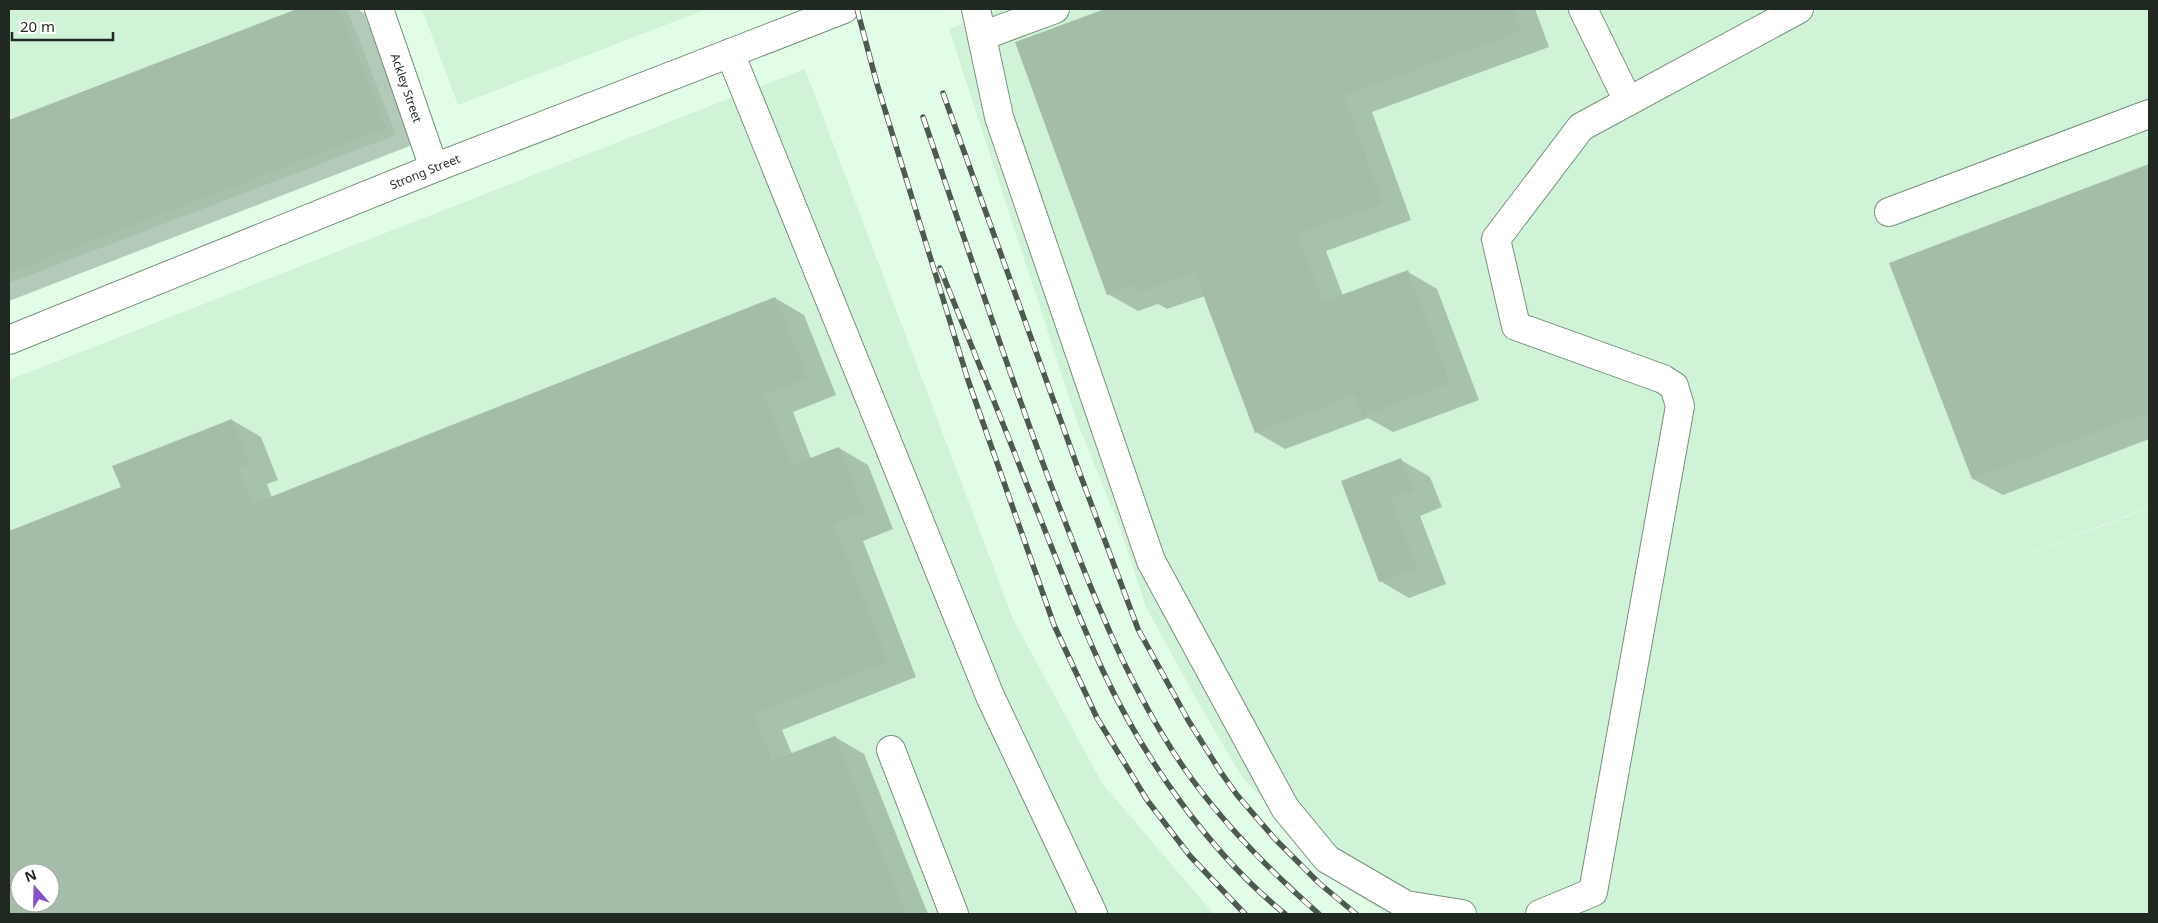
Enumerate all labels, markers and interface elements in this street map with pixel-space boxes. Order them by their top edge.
scale bar [12,10,114,42]
text: 20 m [20,16,55,36]
street label: Ackley Street [387,51,426,125]
street label: Strong Street [387,149,463,193]
north arrow [10,863,60,913]
text: N [22,864,39,886]

